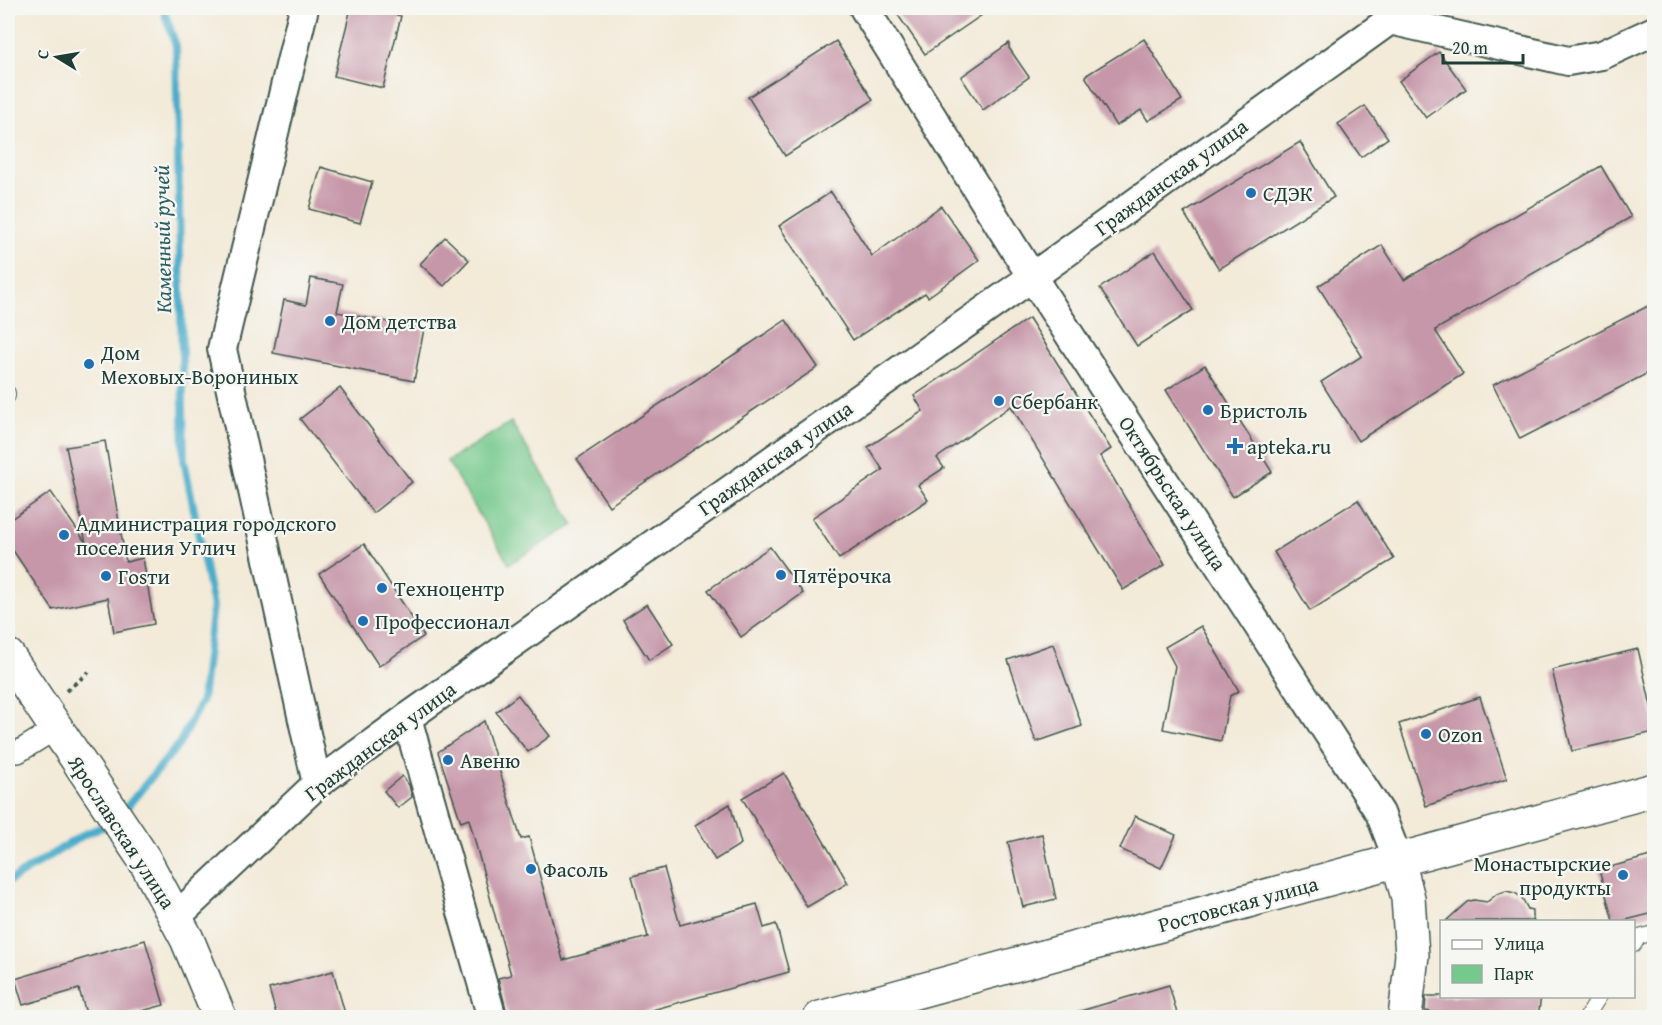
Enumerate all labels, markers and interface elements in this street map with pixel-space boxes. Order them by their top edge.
north arrow [27,27,87,87]
scale bar [1443,27,1522,65]
text: 20 m [1452,34,1488,61]
text: С [30,47,55,61]
street label: Гражданская улица [1088,111,1254,243]
water label: Каменный ручей [145,164,179,314]
place label: СДЭК [1263,178,1313,209]
marker: СДЭК [1244,186,1258,200]
place label: Дом детства [341,306,457,337]
marker: Дом детства [323,314,337,328]
place label: Дом Меховых-Ворониных [100,337,299,392]
marker: Дом Меховых-Ворониных [82,357,96,371]
place label: Сбербанк [1011,386,1098,417]
street label: Гражданская улица [691,393,859,523]
marker: Сбербанк [992,394,1006,408]
place label: Бристоль [1220,395,1307,426]
marker: Бристоль [1201,403,1215,417]
street label: Октябрьская улица [1111,410,1235,576]
place label: apteka.ru [1247,431,1332,462]
marker: apteka.ru [1228,439,1242,453]
place label: Администрация городского поселения Углич [76,508,336,563]
marker: Администрация городского поселения Углич [57,528,71,542]
place label: Пятёрочка [793,560,891,591]
place label: Гоsти [118,561,170,592]
marker: Пятёрочка [774,568,788,582]
marker: Гоsти [99,569,113,583]
place label: Техноцентр [394,573,505,604]
marker: Техноцентр [375,581,389,595]
place label: Профессионал [375,606,511,637]
marker: Профессионал [356,614,370,628]
street label: Гражданская улица [298,674,462,808]
place label: Ozon [1438,719,1483,750]
marker: Ozon [1419,727,1433,741]
place label: Авеню [460,745,520,776]
street label: Ярославская улица [60,748,183,915]
marker: Авеню [441,753,455,767]
place label: Монастырские продукты [1473,848,1611,903]
place label: Фасоль [543,854,608,885]
marker: Фасоль [524,862,538,876]
street label: Ростовская улица [1154,868,1322,940]
marker: Монастырские продукты [1616,868,1630,882]
legend [1440,920,1635,998]
text: Улица [1494,930,1545,957]
text: Парк [1494,960,1534,987]

